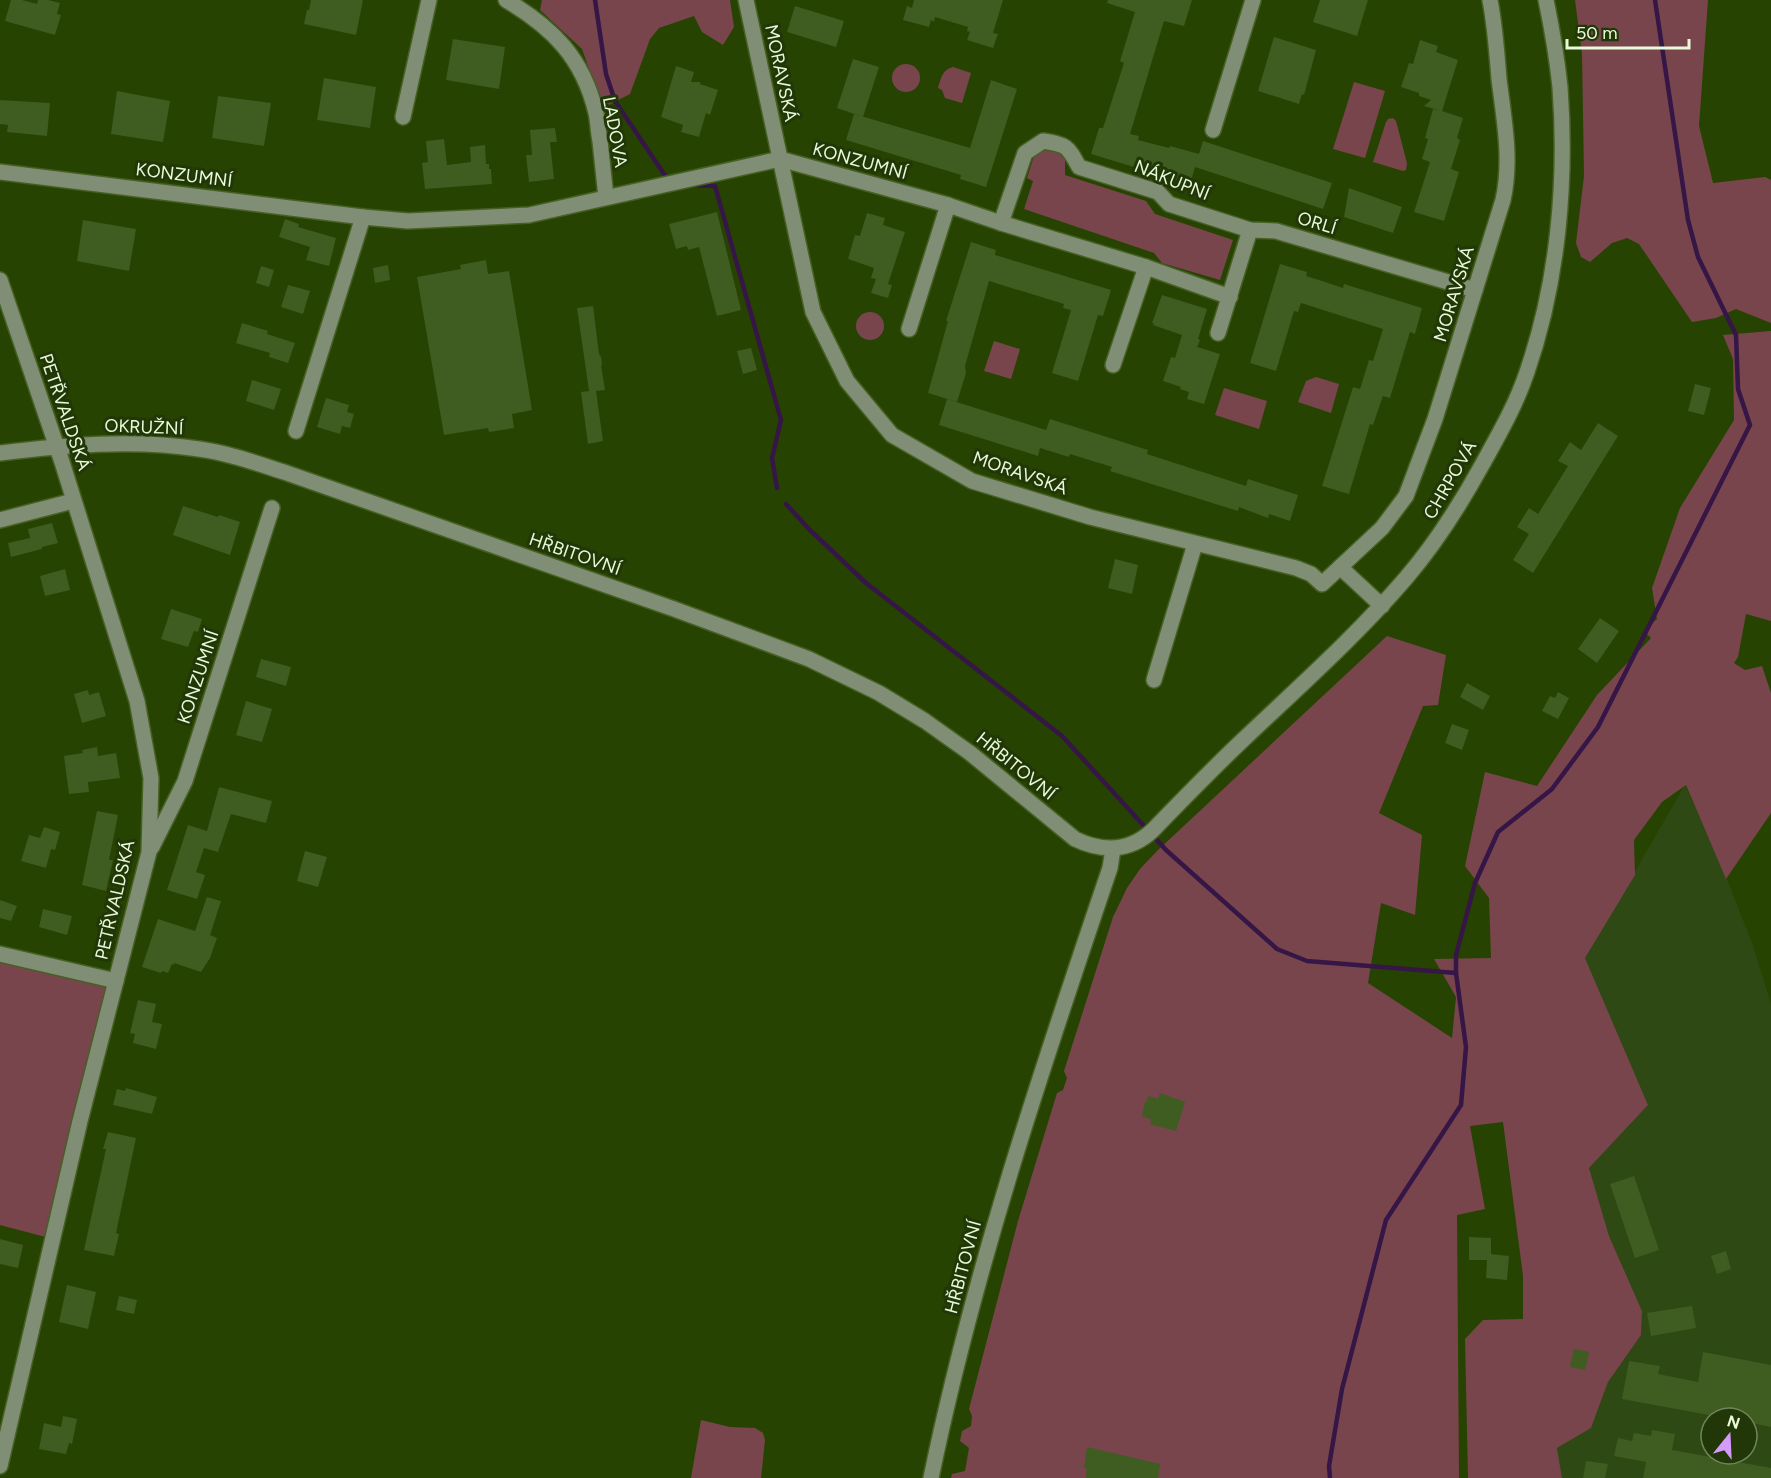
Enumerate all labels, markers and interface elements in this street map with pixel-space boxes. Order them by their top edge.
scale bar [1567,12,1688,50]
street label: MORAVSKÁ [760,22,802,124]
text: 50 m [1576,22,1618,44]
street label: LADOVA [598,95,632,169]
street label: KONZUMNÍ [810,138,911,184]
street label: NÁKUPNÍ [1131,155,1214,205]
street label: KONZUMNÍ [134,158,235,192]
street label: ORLÍ [1295,207,1340,240]
street label: MORAVSKÁ [1429,244,1479,344]
street label: PETŘVALDSKÁ [35,351,95,473]
street label: OKRUŽNÍ [104,415,185,439]
street label: CHRPOVÁ [1419,437,1481,523]
street label: MORAVSKÁ [970,447,1070,499]
street label: HŘBITOVNÍ [526,528,625,580]
street label: KONZUMNÍ [173,626,224,727]
street label: HŘBITOVNÍ [972,727,1061,805]
street label: PETŘVALDSKÁ [91,838,139,962]
street label: HŘBITOVNÍ [940,1217,986,1316]
north arrow [1699,1406,1759,1466]
text: N [1725,1411,1742,1433]

